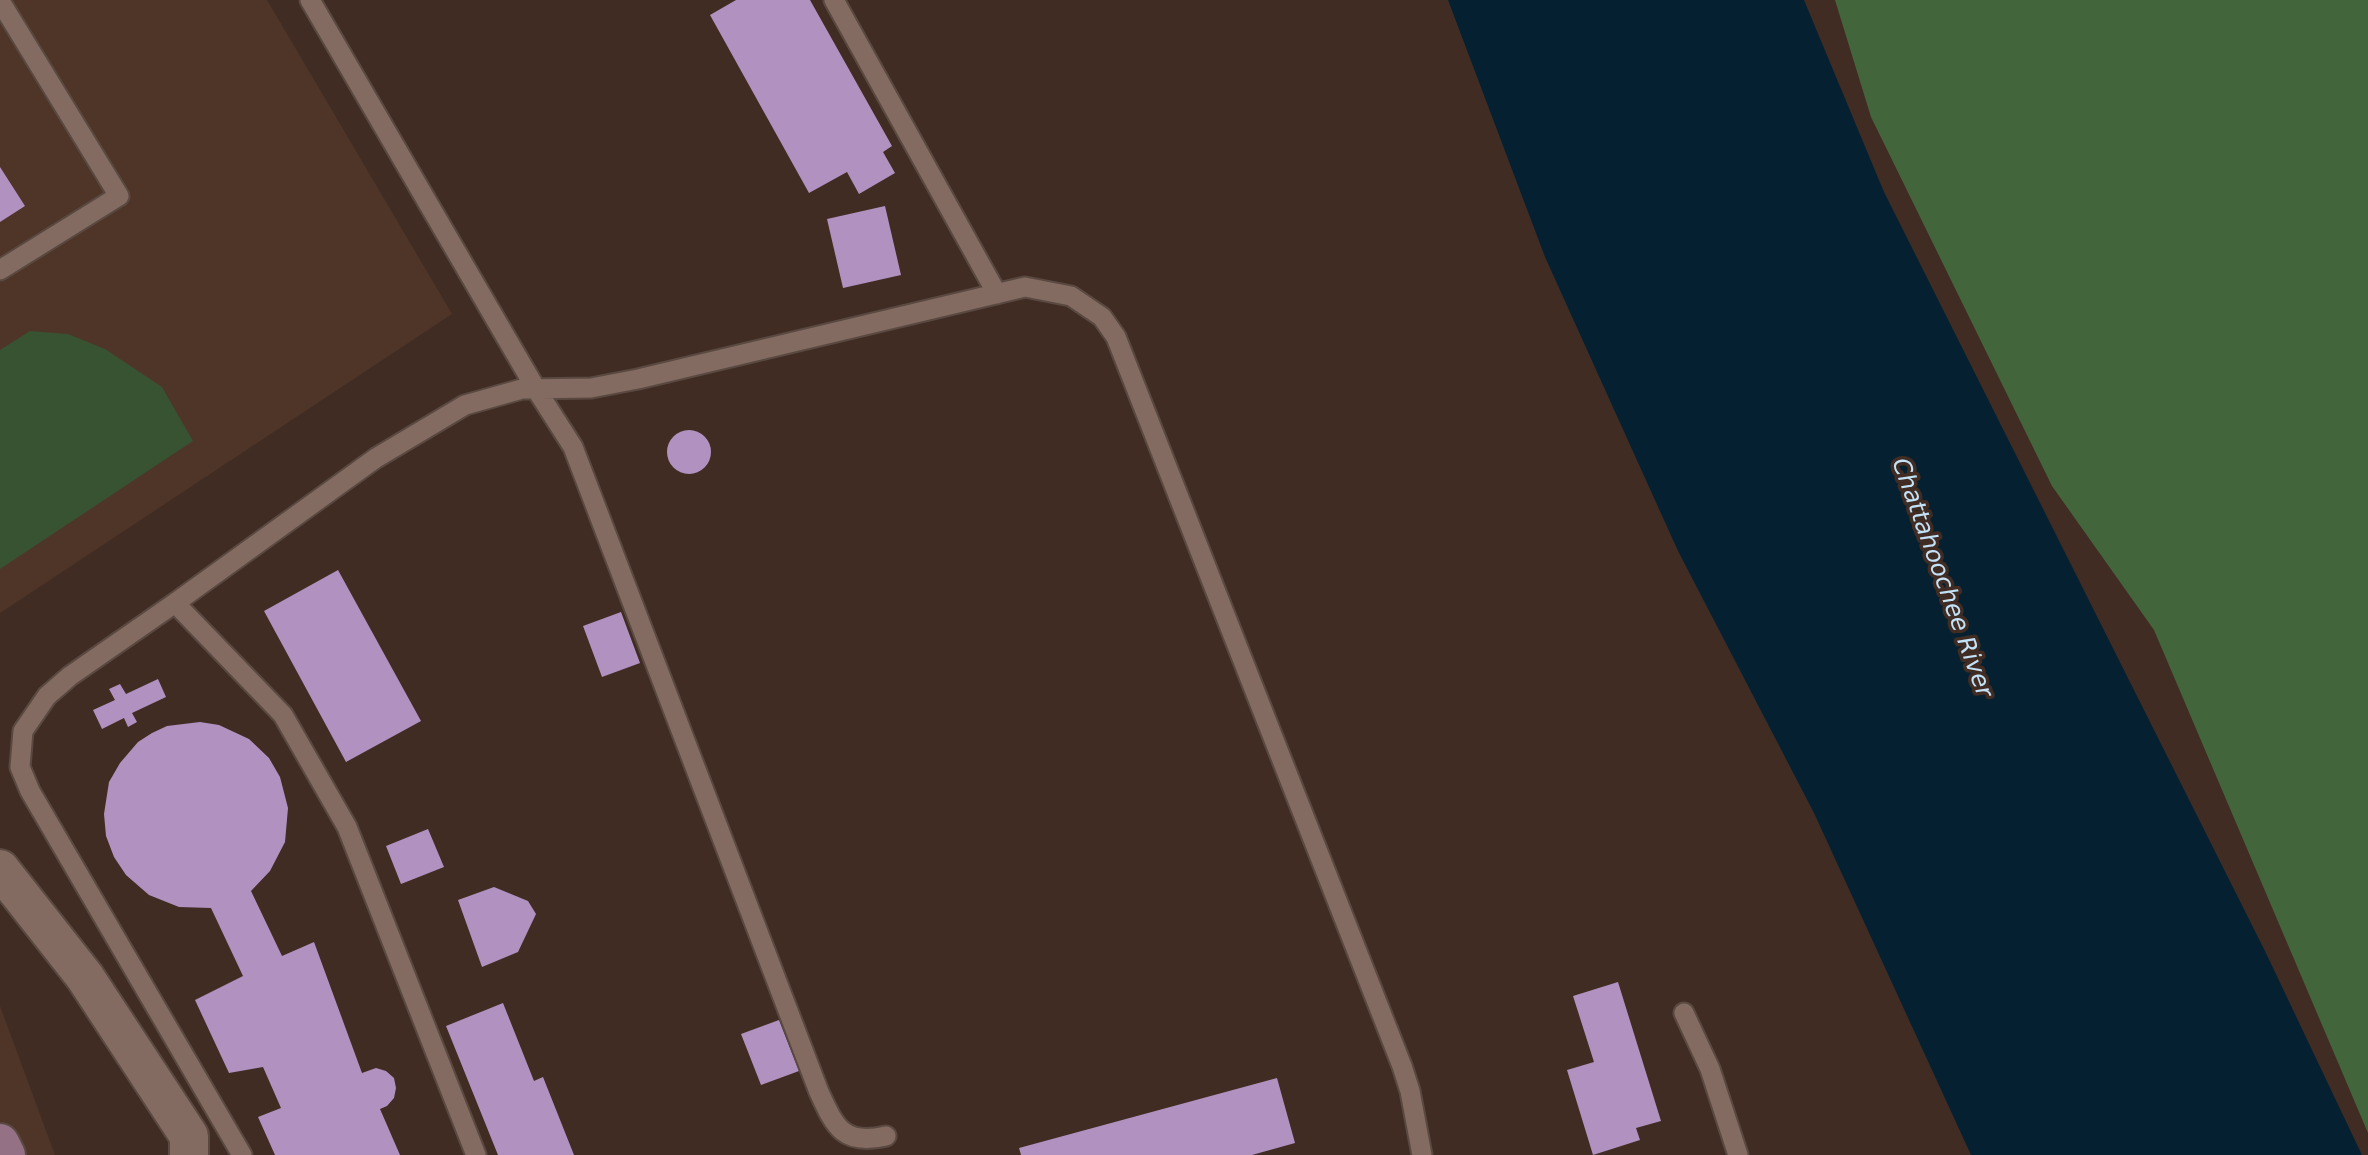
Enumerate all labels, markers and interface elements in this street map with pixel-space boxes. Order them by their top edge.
water label: Chattahoochee River [1884,454,1998,702]

